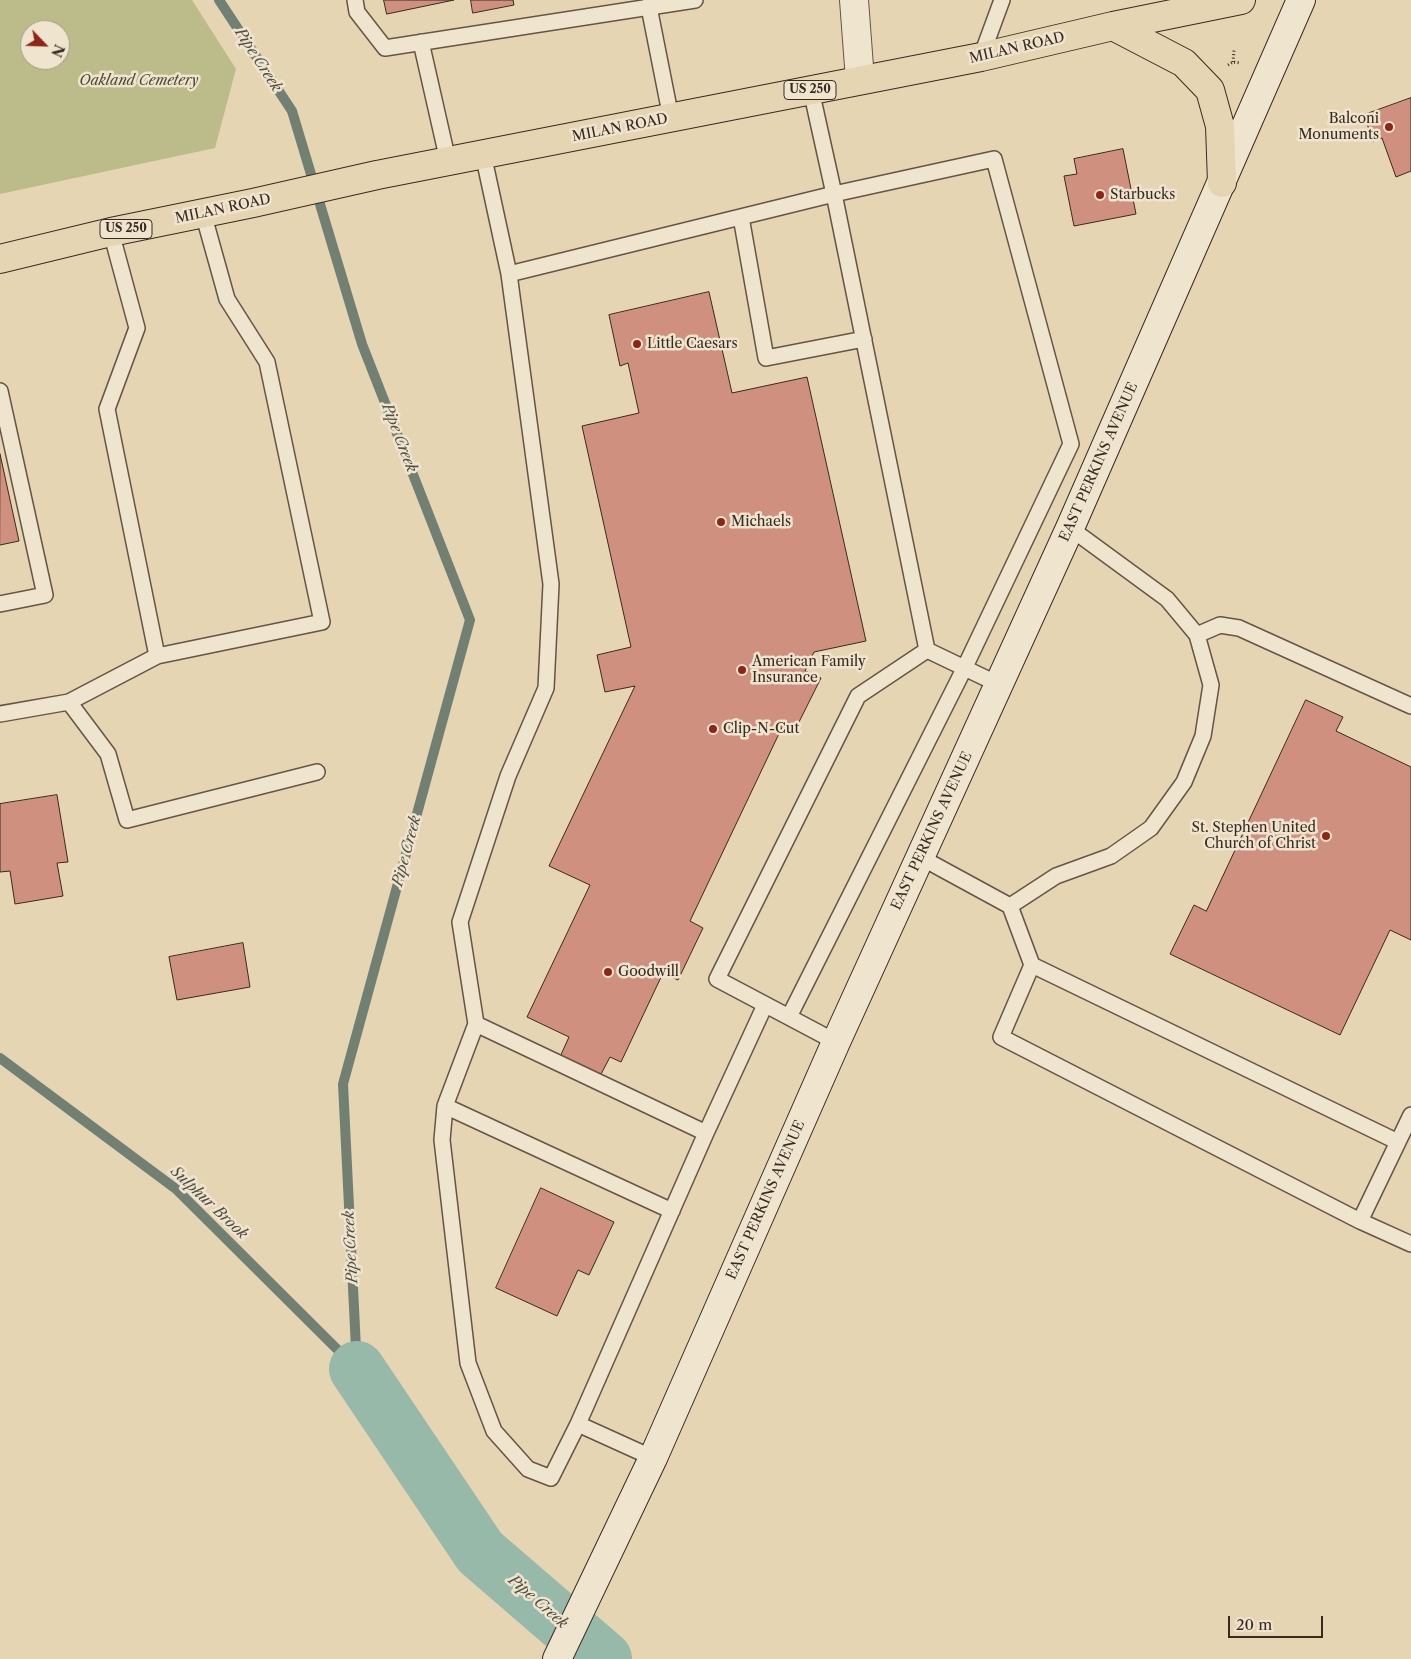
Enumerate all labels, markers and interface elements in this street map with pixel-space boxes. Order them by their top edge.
north arrow [20,20,70,70]
water label: Pipe Creek [231,25,285,95]
street label: MILAN ROAD [968,29,1066,67]
text: N [47,41,68,60]
park label: Oakland Cemetery [79,73,199,89]
road number: US 250 [784,80,836,100]
street label: MILAN ROAD [571,110,669,146]
place label: Balconi Monuments [1299,111,1379,144]
marker: Balconi Monuments [1383,121,1395,133]
place label: Starbucks [1110,187,1175,203]
marker: Starbucks [1094,189,1106,201]
street label: MILAN ROAD [174,191,272,227]
road number: US 250 [100,220,152,238]
place label: Little Caesars [647,336,738,352]
marker: Little Caesars [631,338,643,350]
street label: EAST PERKINS AVENUE [1056,380,1142,544]
water label: Pipe Creek [378,401,420,475]
place label: Michaels [731,514,791,530]
marker: Michaels [715,516,727,528]
place label: American Family Insurance [752,654,866,686]
marker: American Family Insurance [736,664,748,676]
place label: Clip-N-Cut [723,721,799,737]
marker: Clip-N-Cut [707,723,719,735]
street label: EAST PERKINS AVENUE [888,749,976,913]
water label: Pipe Creek [389,814,425,888]
place label: St. Stephen United Church of Christ [1192,820,1316,852]
marker: St. Stephen United Church of Christ [1320,830,1332,842]
place label: Goodwill [618,964,679,980]
marker: Goodwill [602,966,614,978]
street label: EAST PERKINS AVENUE [723,1118,809,1282]
water label: Sulphur Brook [167,1163,251,1243]
water label: Pipe Creek [340,1210,362,1284]
water label: Pipe Creek [505,1571,571,1633]
scale bar [1231,1606,1326,1638]
text: 20 m [1236,1615,1272,1634]

